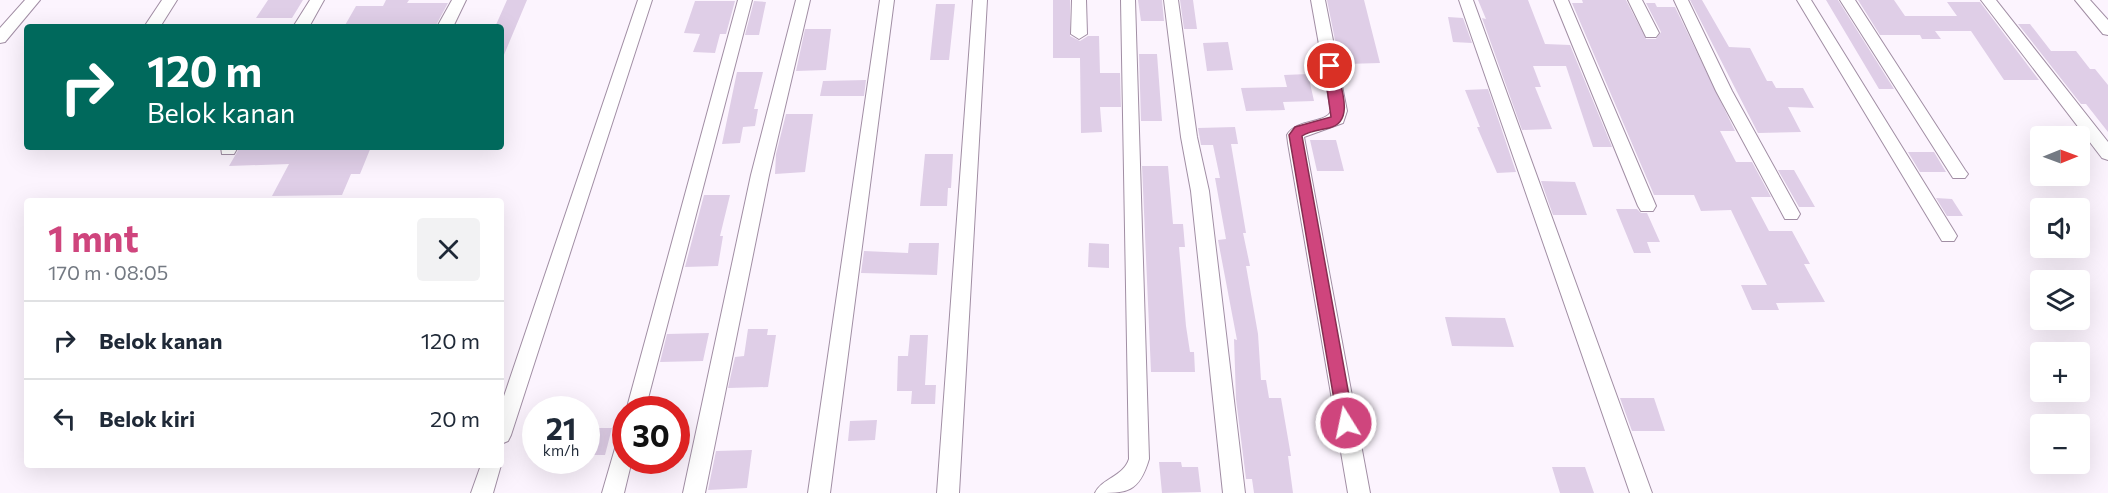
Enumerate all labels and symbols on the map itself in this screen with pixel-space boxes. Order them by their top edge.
pin [1304,40,1355,91]
north arrow [2030,126,2090,186]
position arrow [1314,391,1378,455]
speed limit sign: 30 [612,396,690,474]

